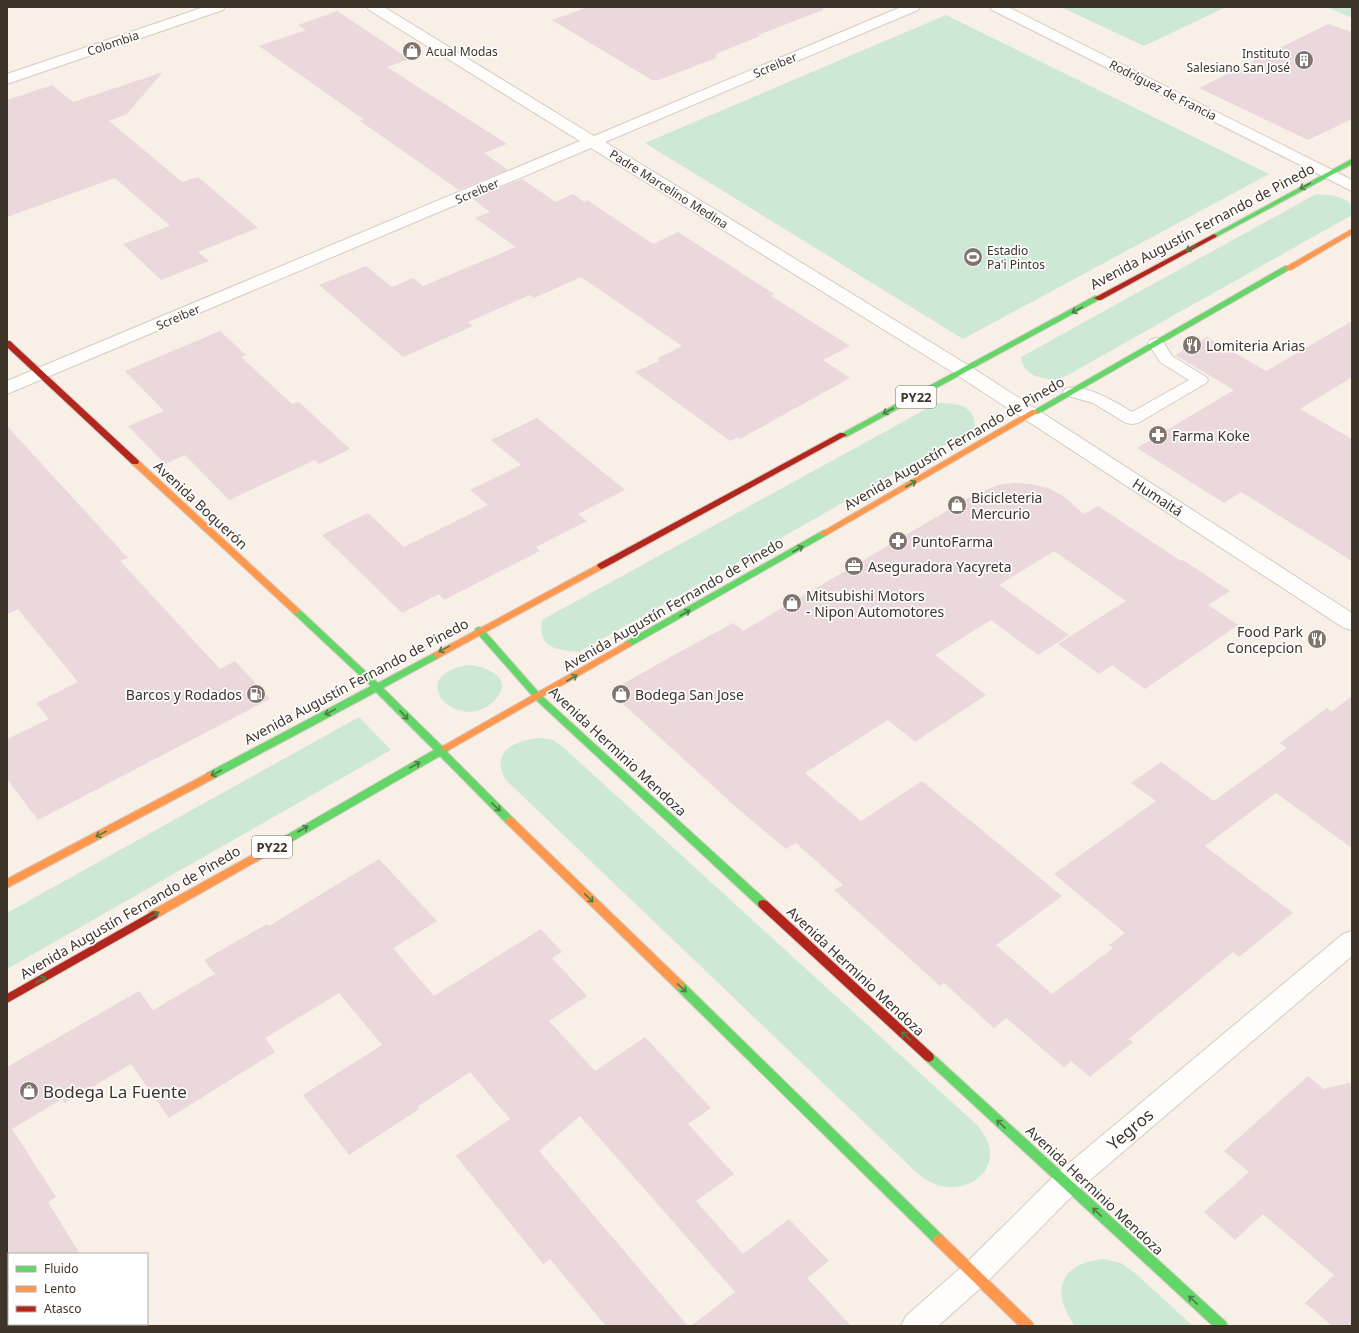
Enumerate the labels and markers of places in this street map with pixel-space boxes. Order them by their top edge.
shop icon: Acual Modas [401,40,423,62]
place label: Acual Modas [426,43,498,60]
place label: Instituto Salesiano San José [1187,45,1290,76]
building icon: Instituto Salesiano San José [1293,49,1315,71]
place label: Estadio Pa'i Pintos [987,242,1045,273]
sports icon: Estadio Pa'i Pintos [962,246,984,268]
restaurant icon: Lomiteria Arias [1181,334,1203,356]
place label: Lomiteria Arias [1206,336,1306,355]
pharmacy icon: Farma Koke [1147,424,1169,446]
place label: Farma Koke [1172,426,1250,445]
place label: Bicicleteria Mercurio [971,488,1042,523]
shop icon: Bicicleteria Mercurio [946,494,968,516]
pharmacy icon: PuntoFarma [887,530,909,552]
place label: PuntoFarma [912,532,993,551]
office icon: Aseguradora Yacyreta [843,555,865,577]
place label: Aseguradora Yacyreta [868,557,1012,576]
place label: Mitsubishi Motors - Nipon Automotores [806,586,944,621]
shop icon: Mitsubishi Motors - Nipon Automotores [781,592,803,614]
place label: Food Park Concepcion [1226,622,1304,657]
restaurant icon: Food Park Concepcion [1306,628,1328,650]
fuel station icon: Barcos y Rodados [245,683,267,705]
shop icon: Bodega San Jose [610,683,632,705]
place label: Barcos y Rodados [126,685,242,704]
place label: Bodega San Jose [635,685,744,704]
shop icon: Bodega La Fuente [18,1080,40,1102]
place label: Bodega La Fuente [43,1080,187,1103]

